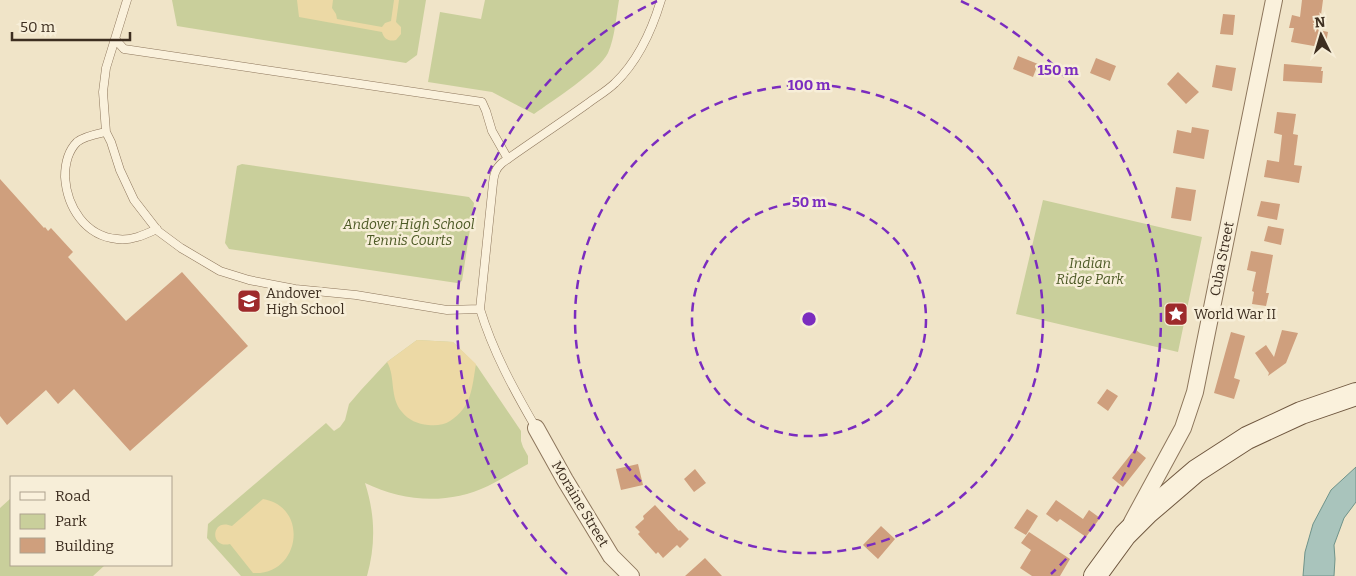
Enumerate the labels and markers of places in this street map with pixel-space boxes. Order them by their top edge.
place label: Andover High School [266,285,344,318]
school or university icon: Andover High School [236,288,262,314]
place icon: World War II [1163,301,1189,327]
place label: World War II [1194,306,1276,323]
centre of rings [800,310,818,328]

